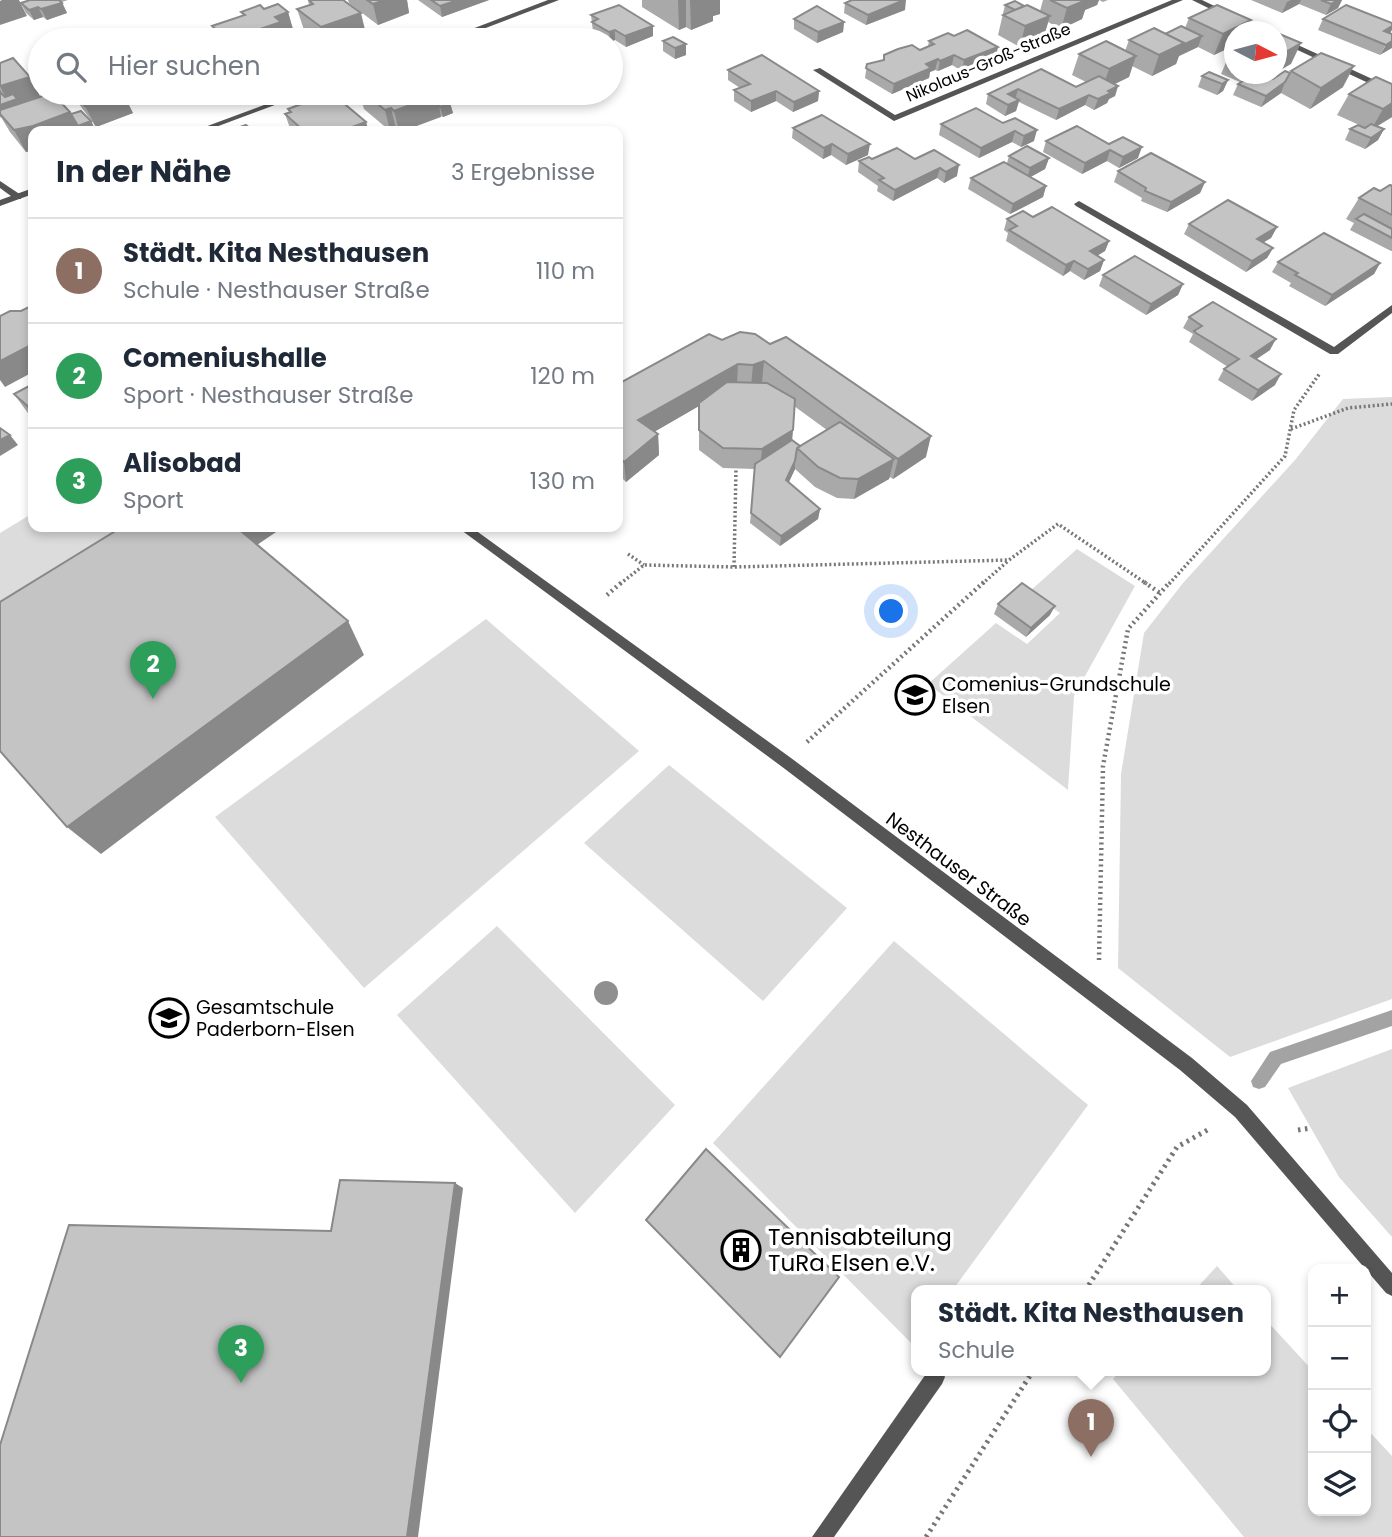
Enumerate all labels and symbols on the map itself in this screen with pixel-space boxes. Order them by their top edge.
street label: Nikolaus-Groß-Straße [902,17,1074,108]
north arrow [1224,21,1287,84]
your location [874,594,908,628]
pin: 2 [130,641,176,699]
place label: Comenius-Grundschule Elsen [942,671,1171,720]
school or university icon: Comenius-Grundschule Elsen [894,674,936,716]
street label: Nesthauser Straße [880,806,1037,933]
place label: Gesamtschule Paderborn-Elsen [196,994,355,1043]
school or university icon: Gesamtschule Paderborn-Elsen [148,997,190,1039]
place label: Tennisabteilung TuRa Elsen e.V. [768,1221,952,1279]
building icon: Tennisabteilung TuRa Elsen e.V. [720,1229,762,1271]
pin: 3 [218,1325,264,1383]
pin: 1 [1068,1399,1114,1457]

